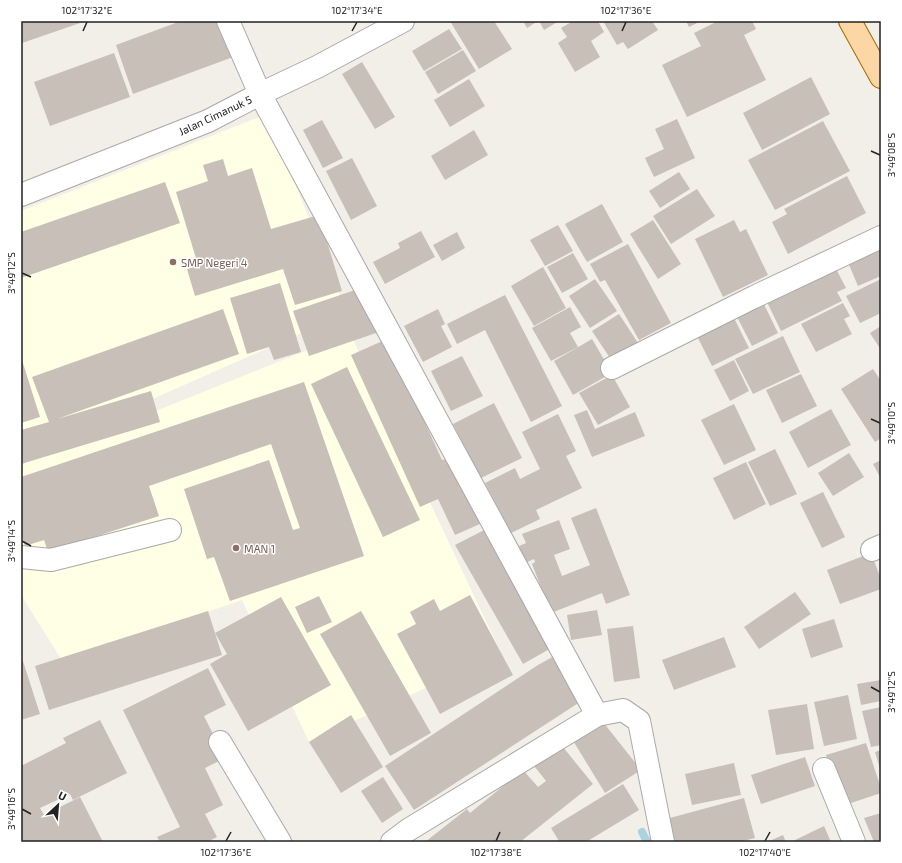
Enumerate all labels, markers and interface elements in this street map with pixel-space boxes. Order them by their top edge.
text: 102°17'32"E [62,4,113,16]
text: 102°17'34"E [331,4,383,16]
text: 102°17'36"E [601,4,652,16]
street label: Jalan Cimanuk 5 [176,92,254,138]
text: 3°49'08"S [885,132,897,177]
text: 3°49'12"S [5,252,17,294]
place label: SMP Negeri 4 [181,256,248,269]
marker: SMP Negeri 4 [168,257,178,267]
text: 3°49'10"S [885,401,897,444]
text: 3°49'14"S [5,519,17,562]
place label: MAN 1 [244,542,275,555]
marker: MAN 1 [231,543,241,553]
text: 3°49'12"S [885,671,897,713]
north arrow [38,785,78,825]
text: 3°49'16"S [5,788,17,830]
text: U [56,788,69,803]
text: 102°17'36"E [201,846,252,858]
text: 102°17'38"E [470,846,522,858]
text: 102°17'40"E [739,846,791,858]

